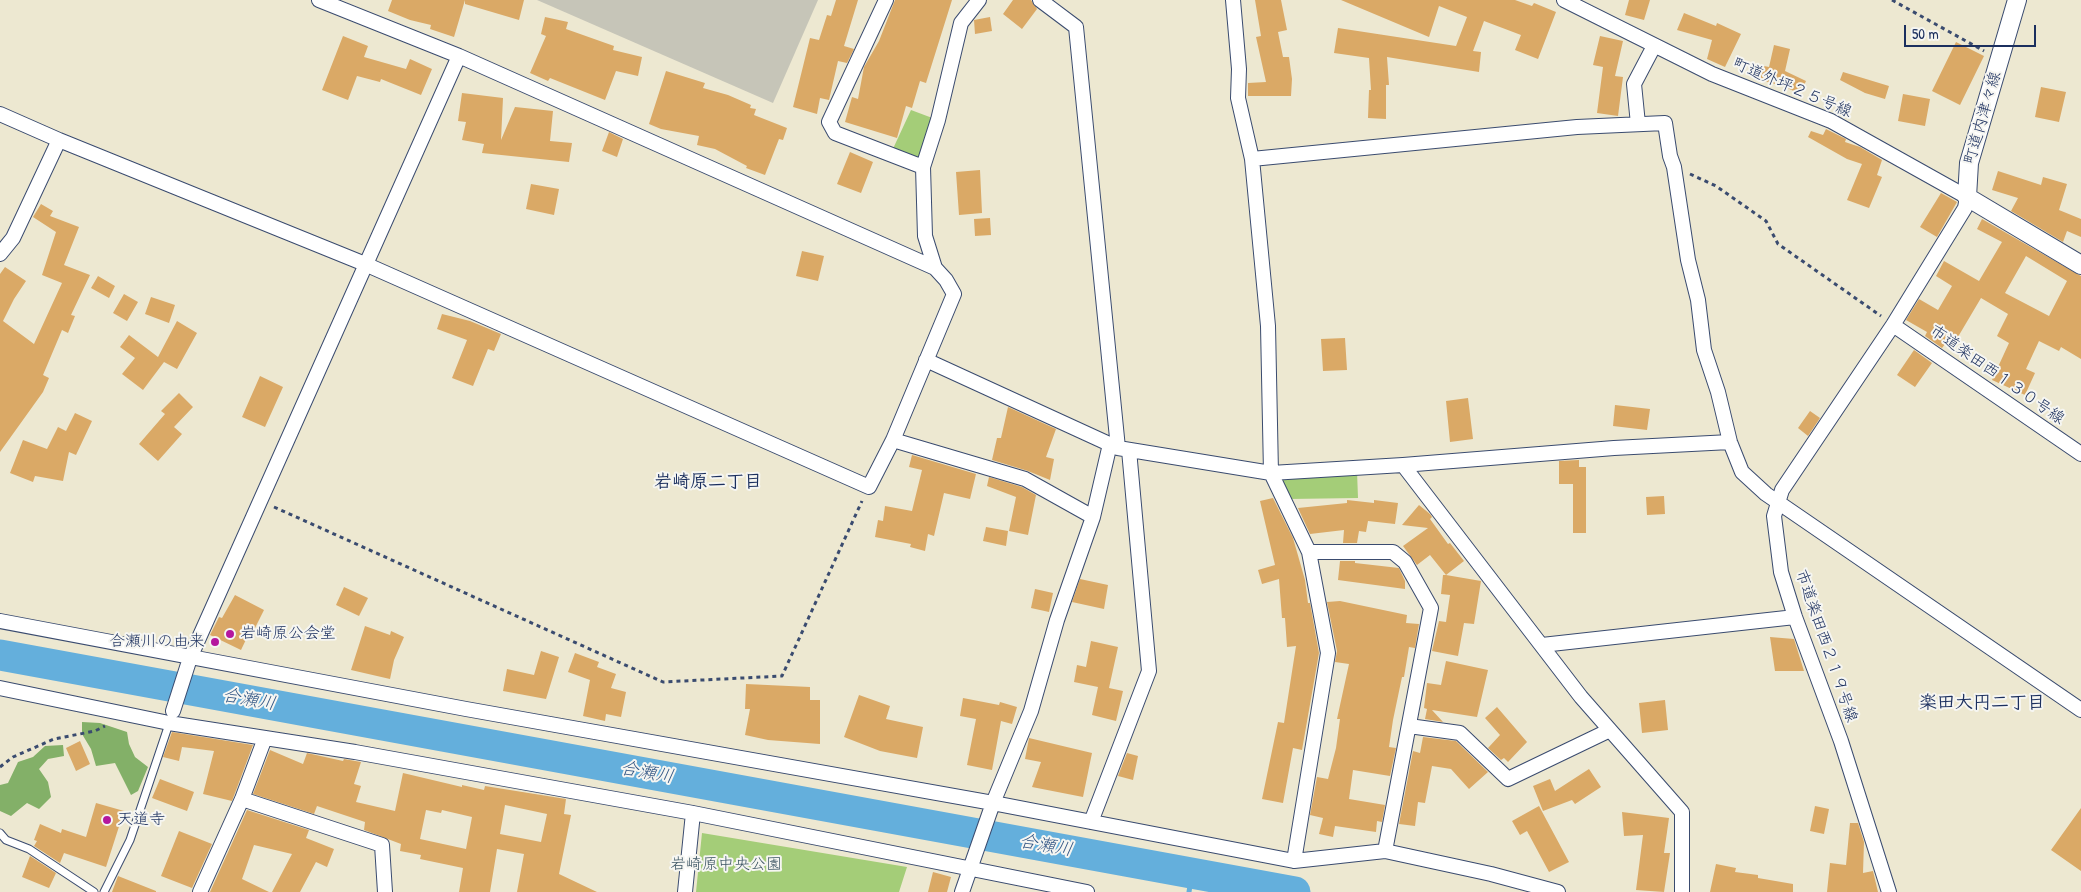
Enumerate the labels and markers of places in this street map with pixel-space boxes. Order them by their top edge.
place label: 岩崎原公会堂 [240,624,336,644]
marker: 岩崎原公会堂 [224,628,236,640]
place label: 合瀬川の由来 [109,632,205,652]
marker: 合瀬川の由来 [209,636,221,648]
place label: 天道寺 [117,810,165,830]
marker: 天道寺 [101,814,113,826]

